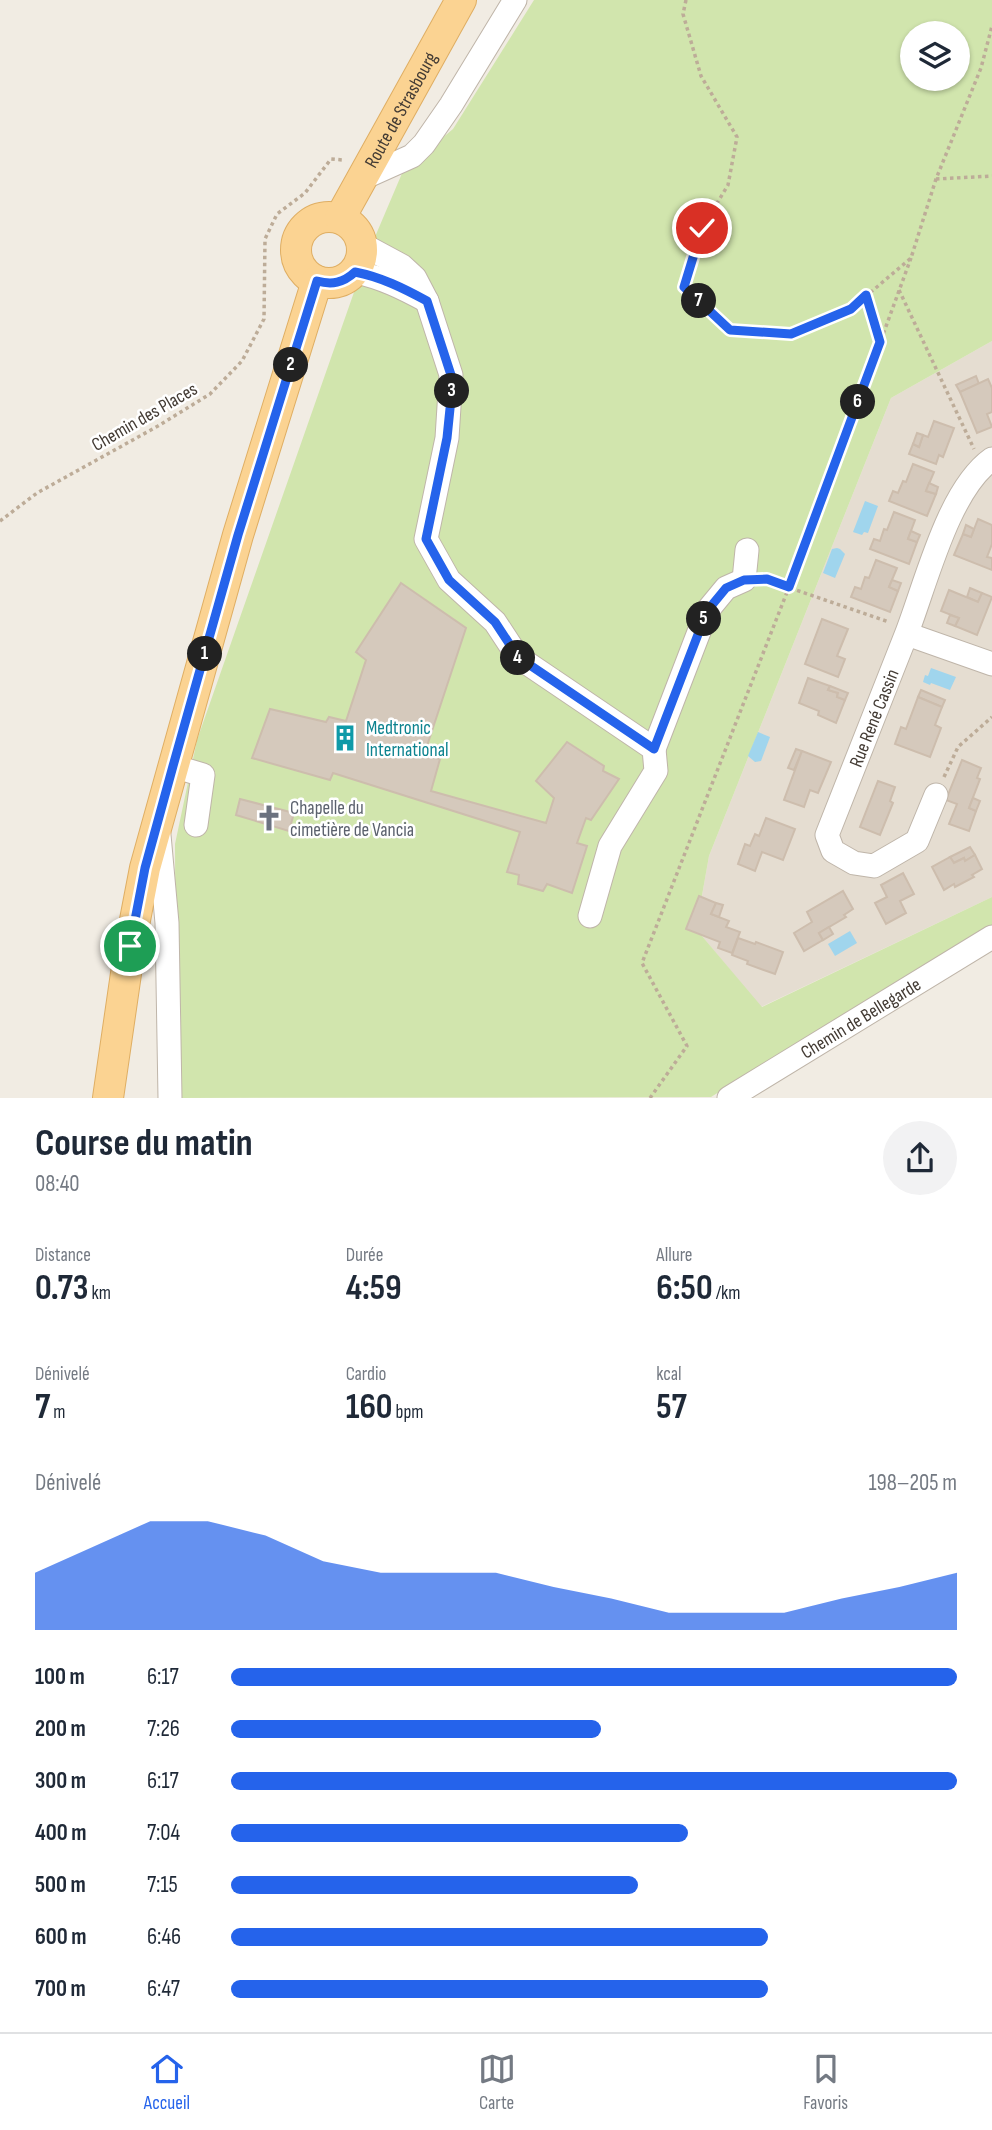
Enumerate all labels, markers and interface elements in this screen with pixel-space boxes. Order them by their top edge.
map controls [900,21,970,91]
button: layers [900,21,970,91]
street label: Route de Strasbourg [360,48,443,172]
pin [672,198,732,258]
icon: check [683,209,721,247]
pin: 7 [682,284,716,318]
text: 7 [694,289,703,312]
pin: 2 [274,348,308,382]
text: 2 [286,353,295,376]
pin: 3 [434,374,470,408]
street label: Chemin des Places [88,378,202,457]
text: 3 [447,379,456,402]
pin: 6 [840,384,876,420]
text: 6 [853,390,862,413]
pin: 5 [686,602,722,636]
text: 5 [699,607,708,630]
pin: 1 [188,636,222,672]
pin: 4 [500,640,536,676]
text: 1 [201,642,208,665]
text: 4 [513,646,522,669]
street label: Rue René Cassin [845,666,905,771]
place label: Medtronic International [366,717,448,762]
building icon: Medtronic International [330,723,360,753]
place label: Chapelle du cimetière de Vancia [290,797,414,842]
church icon: Chapelle du cimetière de Vancia [254,803,284,833]
pin [100,916,160,976]
icon: arrive [111,927,149,965]
street label: Chemin de Bellegarde [797,973,925,1064]
text: Course du matin [35,1121,253,1166]
button: share [883,1121,957,1195]
text: 08:40 [35,1170,80,1198]
text: Distance [35,1244,91,1267]
text: Durée [346,1244,383,1267]
text: Allure [656,1244,693,1267]
text: 0.73 [35,1267,88,1310]
text: 4:59 [346,1267,402,1310]
text: 6:50 [656,1267,713,1310]
text: km [88,1282,111,1305]
text: /km [713,1282,740,1305]
text: Dénivelé [35,1363,90,1386]
text: Cardio [346,1363,386,1386]
text: kcal [656,1363,681,1386]
text: 7 [35,1386,50,1429]
text: 160 [346,1386,393,1429]
text: 57 [656,1386,687,1429]
text: m [50,1401,66,1424]
text: bpm [393,1401,424,1424]
text: Dénivelé [35,1469,101,1497]
text: 198–205 m [868,1469,957,1497]
text: 100 m [35,1663,85,1691]
text: 6:17 [147,1663,179,1691]
text: 200 m [35,1715,86,1743]
text: 7:26 [147,1715,180,1743]
text: 300 m [35,1767,86,1795]
text: 6:17 [147,1767,179,1795]
text: 400 m [35,1819,86,1847]
text: 7:04 [147,1819,180,1847]
text: 500 m [35,1871,86,1899]
text: 7:15 [147,1871,178,1899]
text: 600 m [35,1923,87,1951]
text: 6:46 [147,1923,181,1951]
text: 700 m [35,1975,86,2003]
text: 6:47 [147,1975,180,2003]
tab: Accueil [144,2050,190,2115]
tab: Carte [478,2050,516,2115]
tab: Favoris [803,2050,848,2115]

